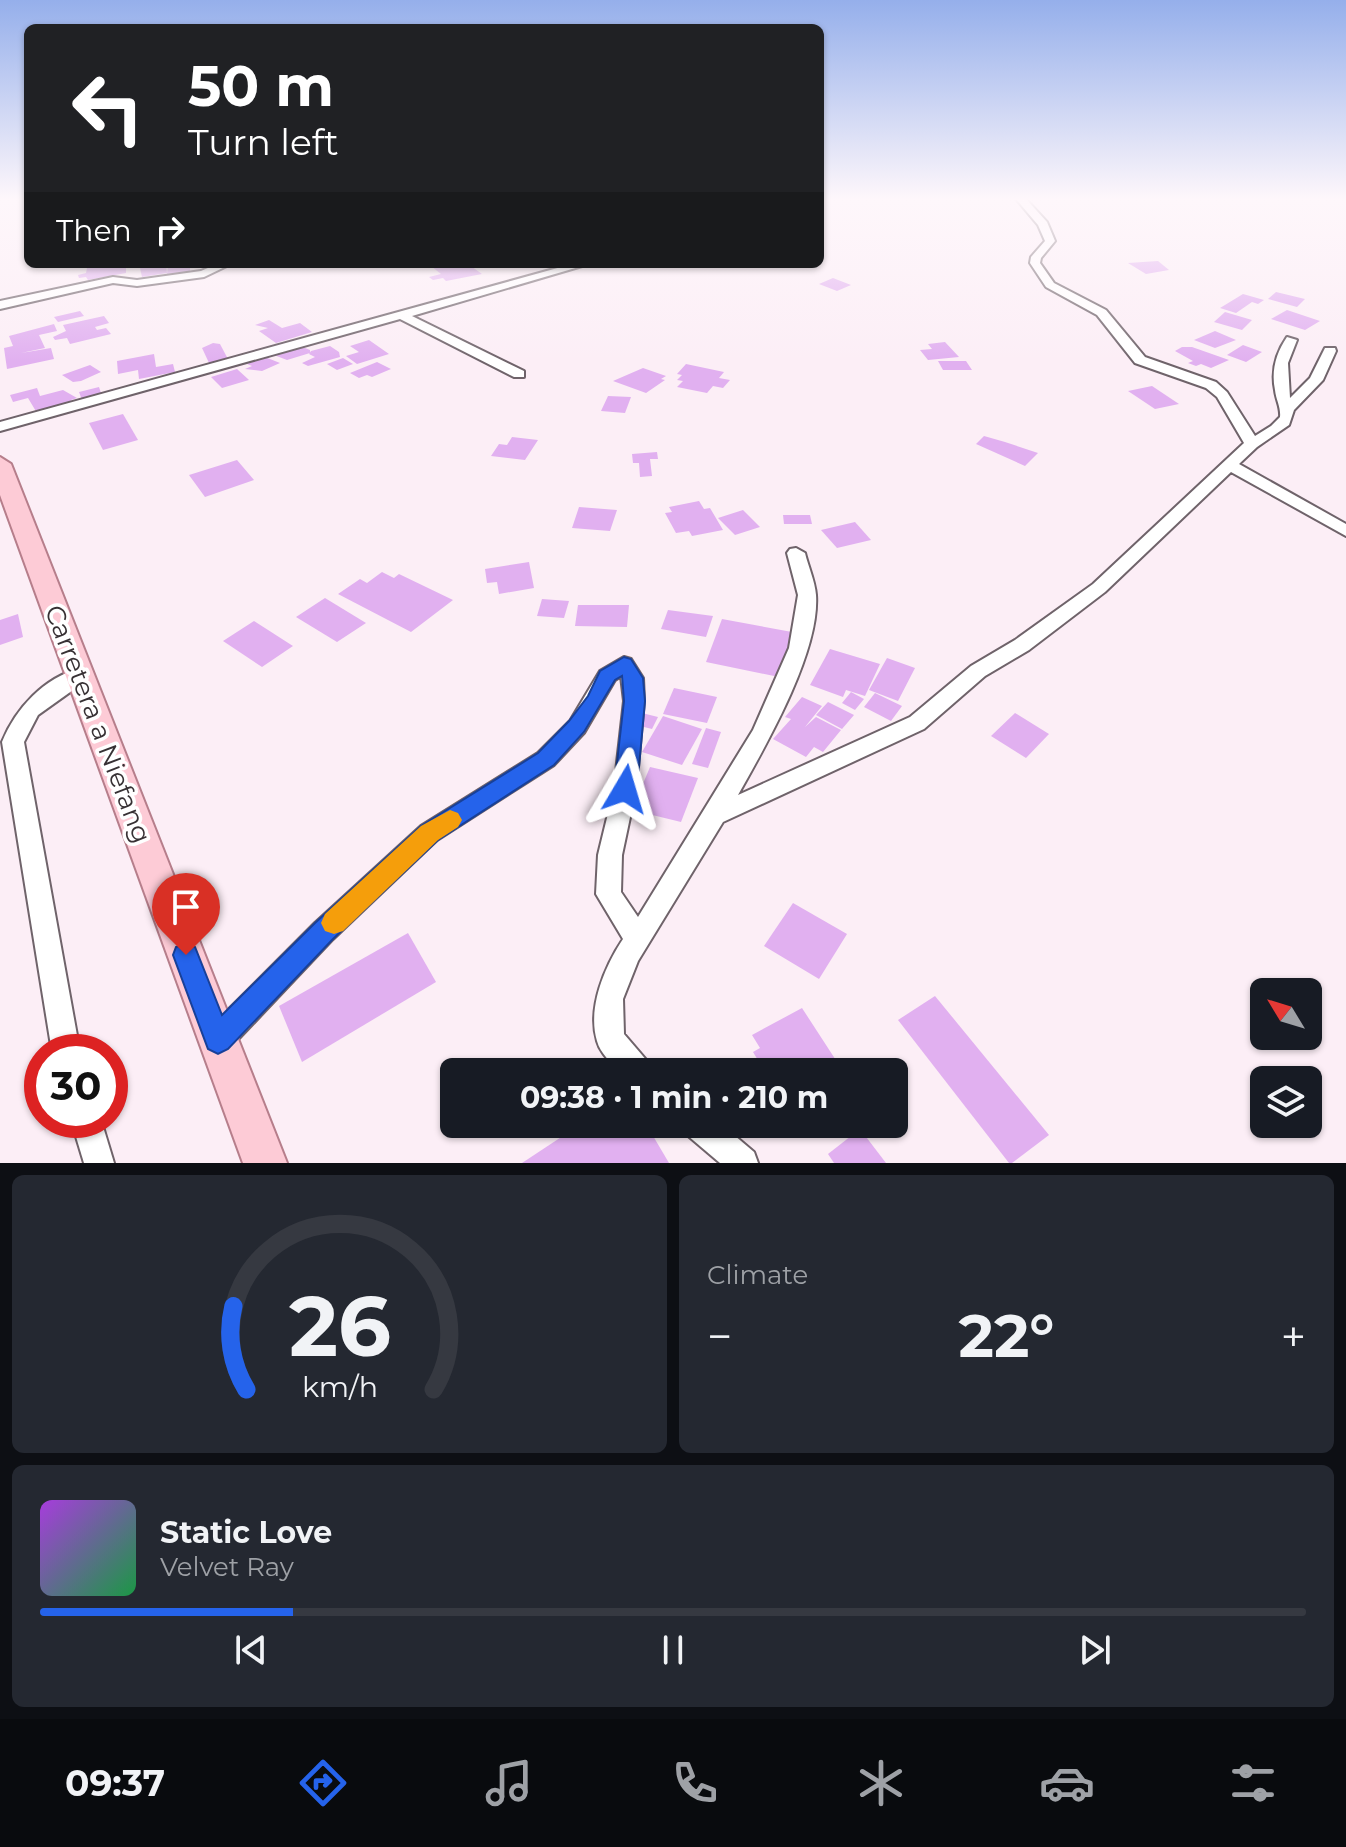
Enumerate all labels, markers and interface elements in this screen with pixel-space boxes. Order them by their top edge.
text: 50 m [188,52,334,120]
icon: left [56,56,160,160]
text: Turn left [188,120,339,164]
icon: right [148,208,192,252]
text: Then [56,212,132,249]
street label: Carretera a Niefang [38,601,158,847]
position arrow [583,747,667,831]
pin [152,873,220,955]
icon: arrive [164,885,208,929]
north arrow [1250,978,1322,1050]
map controls [1250,978,1322,1138]
speed limit sign: 30 [24,1034,128,1138]
button: layers [1250,1066,1322,1138]
text: 09:38 · 1 min · 210 m [520,1079,828,1116]
text: Climate [707,1259,808,1291]
text: 26 [288,1275,391,1377]
text: 22° [959,1299,1054,1372]
text: − [707,1309,732,1363]
text: + [1281,1309,1306,1363]
text: km/h [301,1369,378,1404]
text: Static Love [160,1514,332,1551]
text: Velvet Ray [160,1551,294,1583]
icon: previous [229,1628,273,1672]
icon: pause [651,1628,695,1672]
icon: next [1073,1628,1117,1672]
icon: directions [295,1755,351,1811]
icon: music [481,1755,537,1811]
icon: phone [667,1755,723,1811]
icon: climate [853,1755,909,1811]
icon: car [1039,1755,1095,1811]
icon: filters [1225,1755,1281,1811]
text: 09:37 [65,1761,165,1805]

